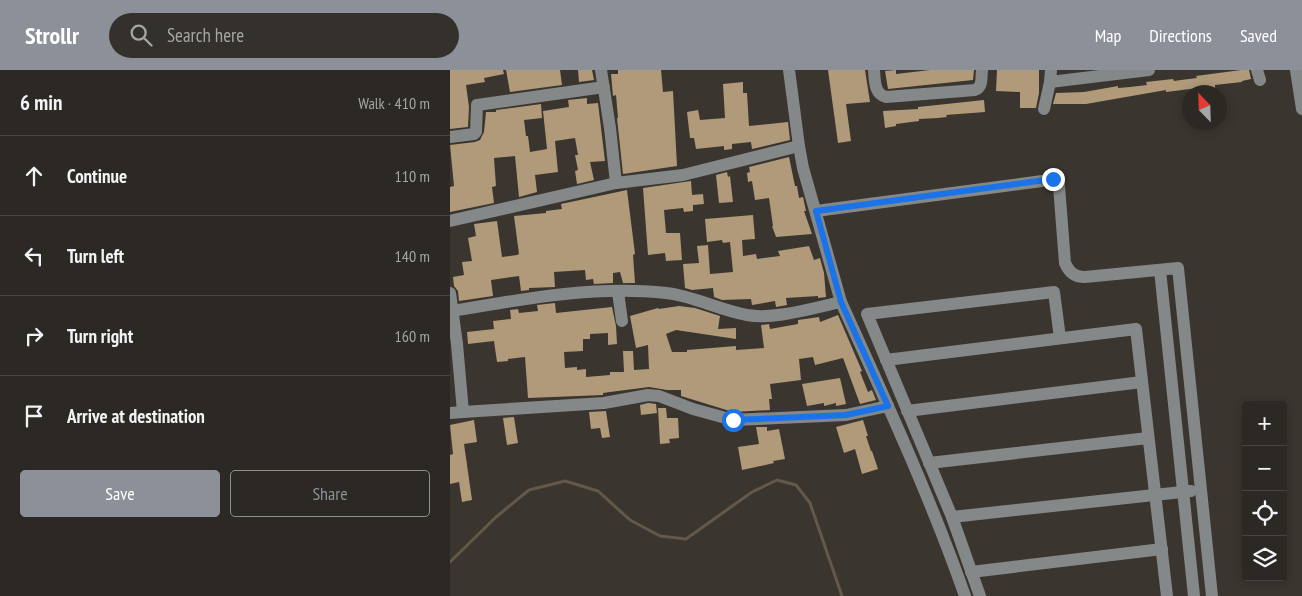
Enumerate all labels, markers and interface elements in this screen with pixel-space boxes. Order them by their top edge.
search box [109,13,459,58]
text: Strollr [25,20,79,51]
icon: search [127,21,155,49]
text: Search here [167,23,244,47]
text: Map [1095,24,1121,47]
text: Directions [1149,24,1212,47]
text: Saved [1240,24,1277,47]
north arrow [1182,85,1227,130]
text: 6 min [20,89,62,116]
text: Walk · 410 m [358,93,430,113]
icon: ahead [20,162,48,190]
text: Continue [67,164,127,188]
text: 110 m [395,166,430,186]
route end [1042,168,1065,191]
icon: left [20,242,48,270]
text: Turn left [67,244,124,268]
text: 140 m [395,246,430,266]
icon: right [20,322,48,350]
text: Turn right [67,324,133,348]
text: 160 m [395,326,430,346]
map controls [1242,401,1287,581]
button: + [1242,401,1287,446]
icon: arrive [20,402,48,430]
text: Arrive at destination [67,404,205,428]
route start [722,409,745,432]
button: − [1242,446,1287,491]
button: Save [20,470,220,517]
button: Share [230,470,430,517]
button: locate [1242,491,1287,536]
button: layers [1242,536,1287,581]

